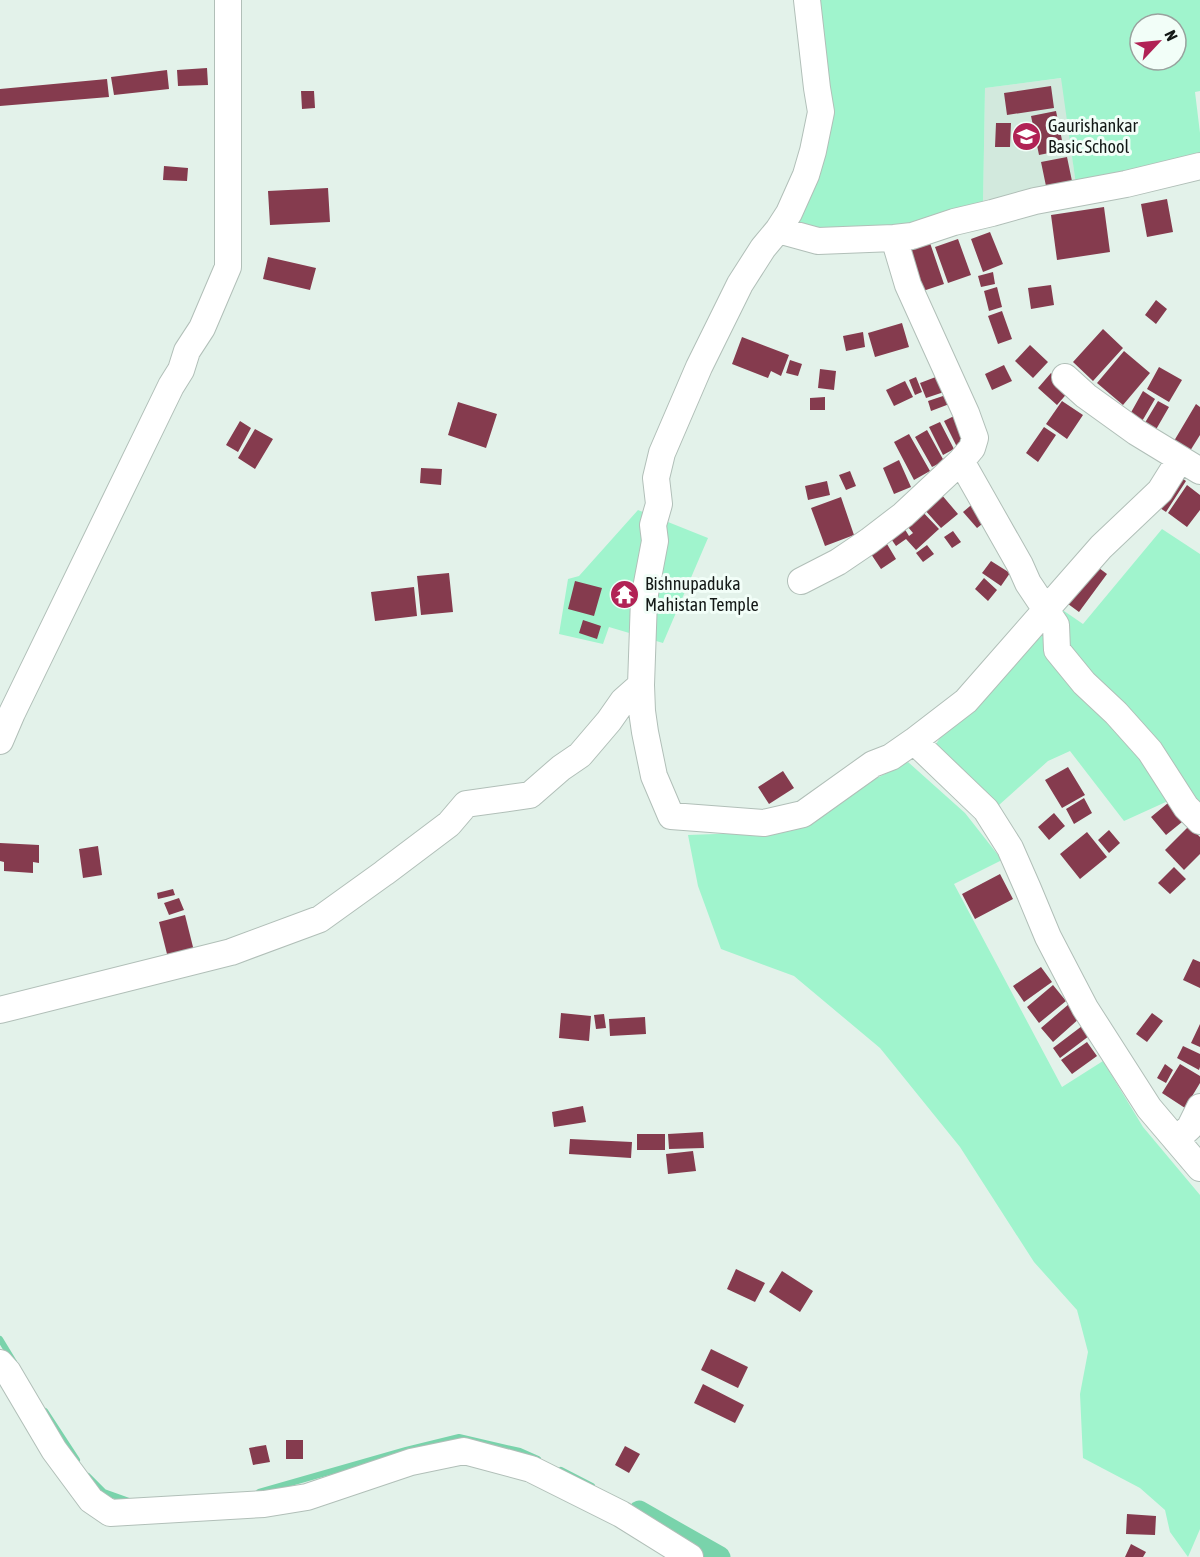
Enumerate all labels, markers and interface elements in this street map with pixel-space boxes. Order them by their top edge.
north arrow [1128,12,1188,72]
text: N [1161,27,1182,44]
place label: Gaurishankar Basic School [1048,115,1139,157]
school or university icon: Gaurishankar Basic School [1011,120,1043,152]
place label: Bishnupaduka Mahistan Temple [645,573,759,615]
temple icon: Bishnupaduka Mahistan Temple [608,578,640,610]

